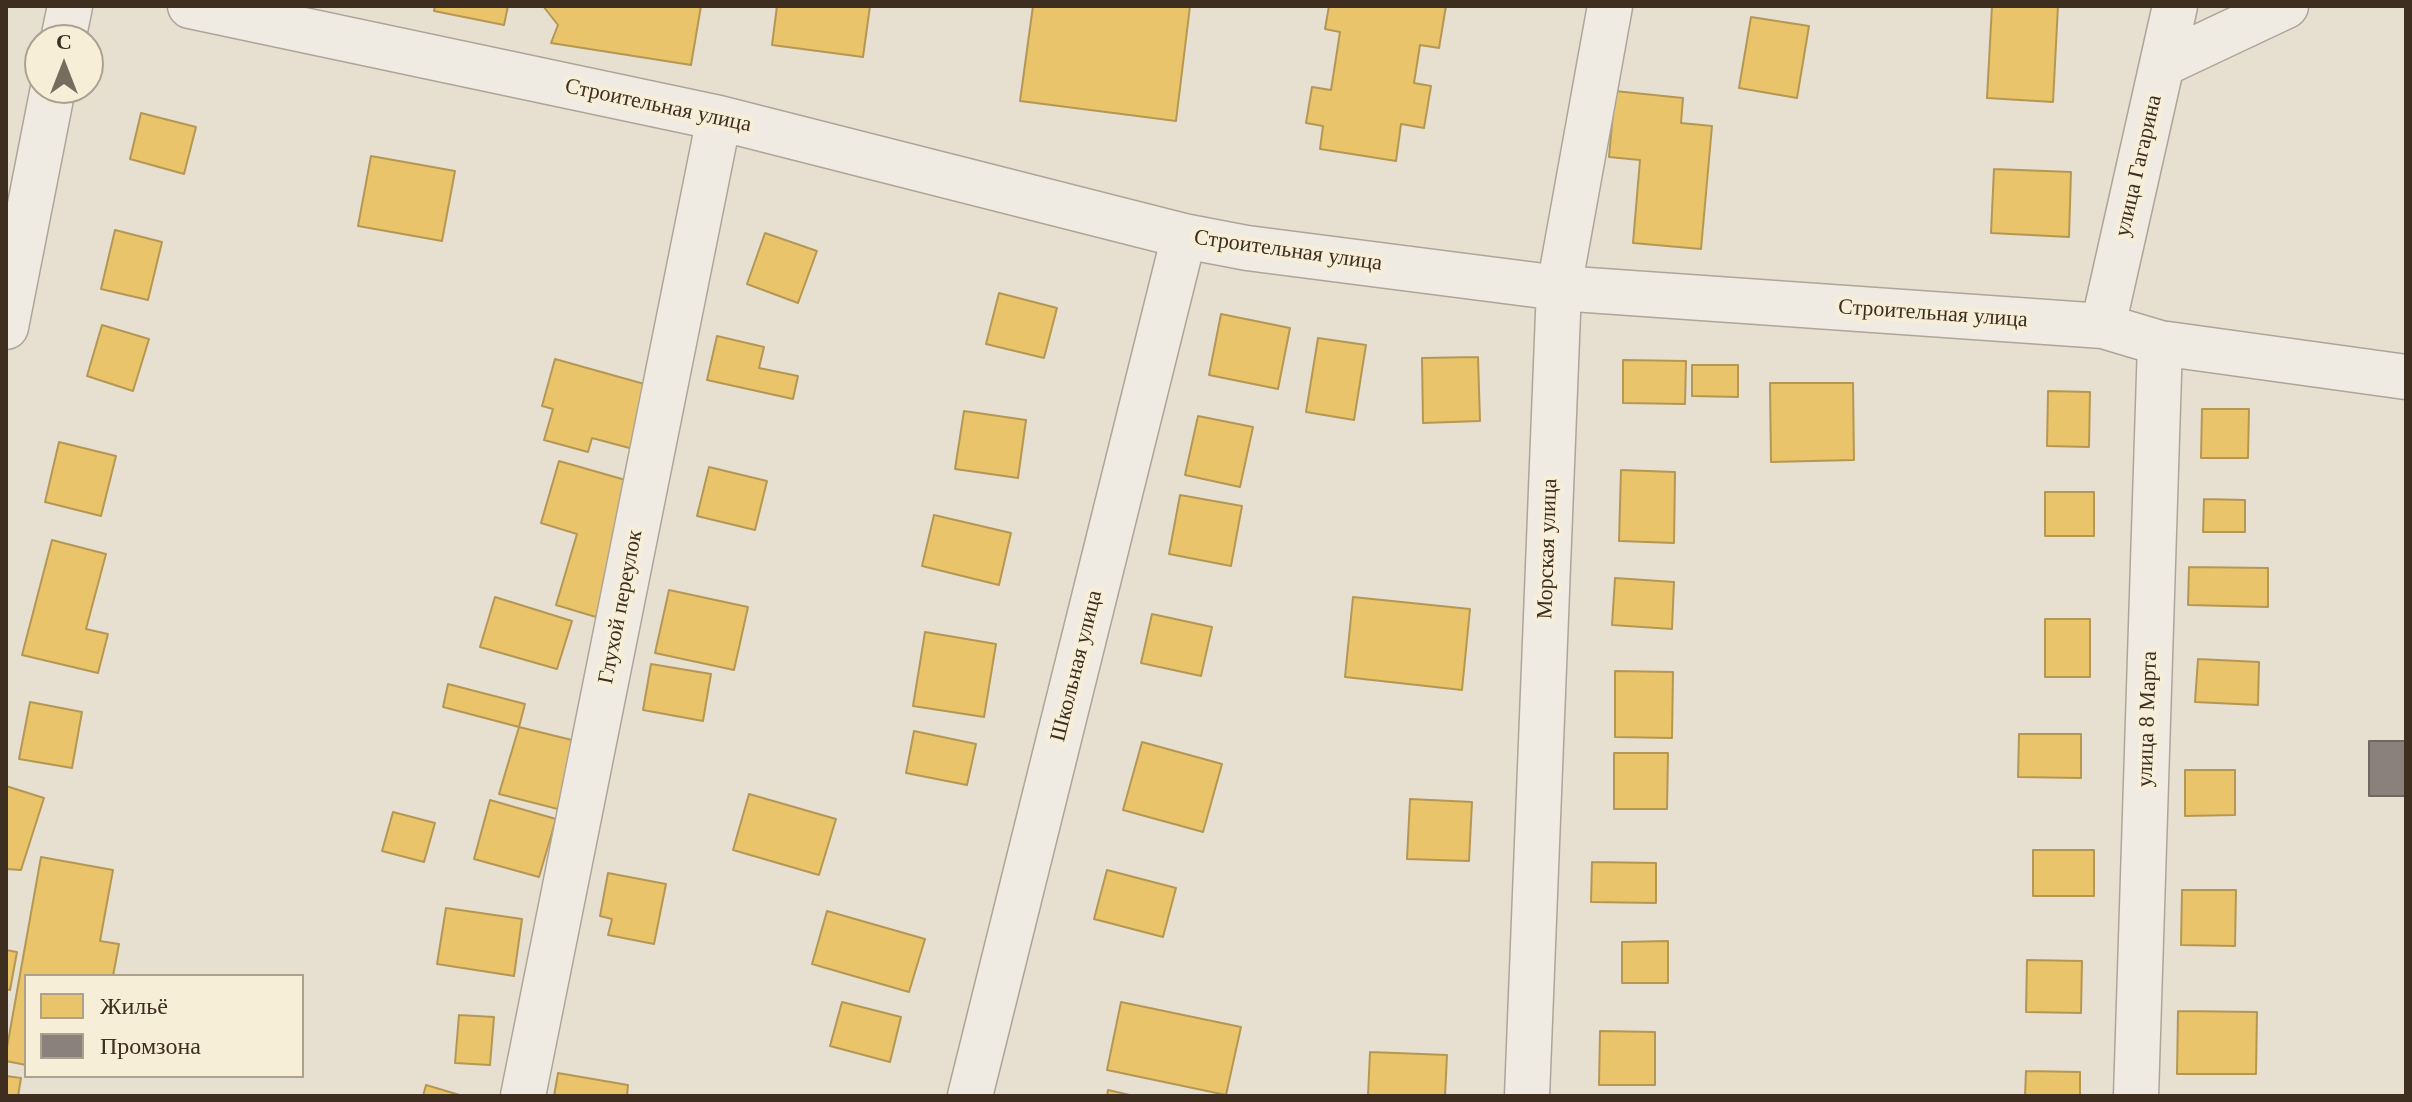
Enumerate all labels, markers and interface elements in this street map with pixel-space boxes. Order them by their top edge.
north arrow [24,24,104,104]
text: С [56,29,72,54]
street label: Строительная улица [562,73,754,139]
street label: улица Гагарина [2110,92,2168,240]
street label: Строительная улица [1192,225,1384,277]
street label: Строительная улица [1837,294,2029,334]
street label: Морская улица [1532,478,1564,620]
street label: Глухой переулок [593,528,649,686]
street label: Школьная улица [1045,588,1109,744]
street label: улица 8 Марта [2132,651,2164,787]
legend [24,974,304,1078]
text: Жильё [100,993,168,1019]
text: Промзона [100,1033,201,1059]

